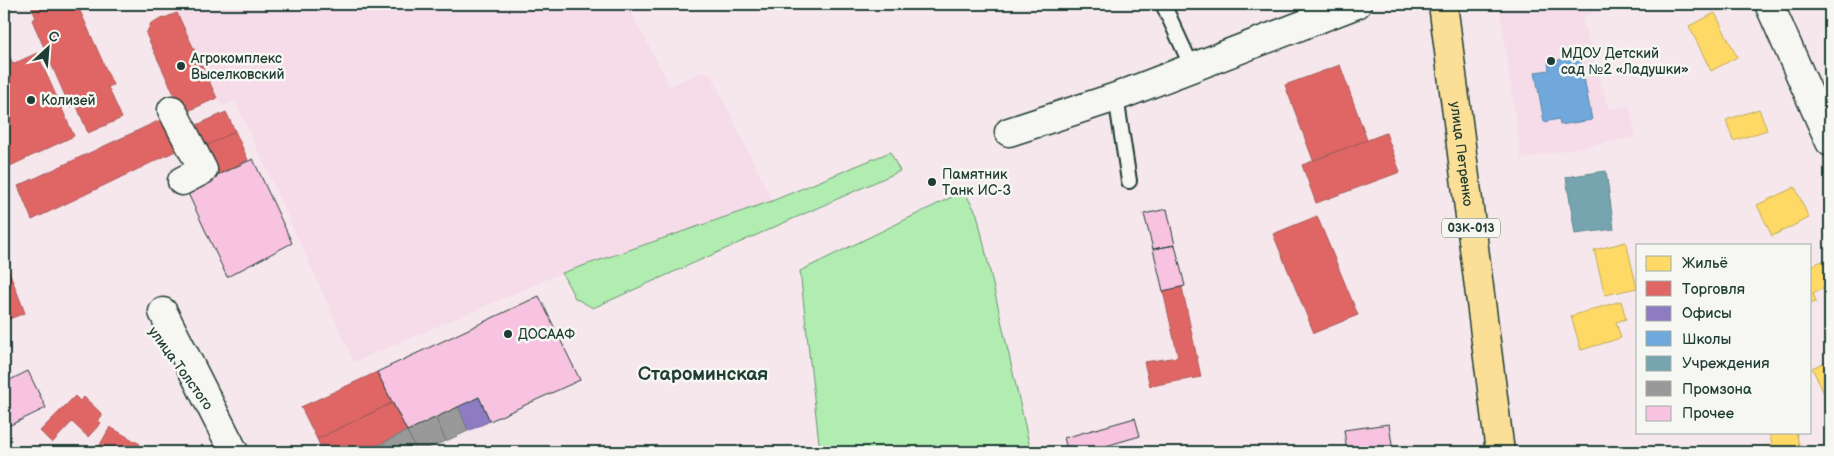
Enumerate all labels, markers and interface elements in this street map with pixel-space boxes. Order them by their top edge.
north arrow [22,22,72,72]
text: С [45,27,62,47]
place label: МДОУ Детский сад №2 «Ладушки» [1561,45,1689,78]
place label: Агрокомплекс Выселковский [190,50,285,83]
marker: МДОУ Детский сад №2 «Ладушки» [1545,55,1557,67]
marker: Агрокомплекс Выселковский [175,60,187,72]
place label: Колизей [41,92,96,109]
marker: Колизей [25,94,37,106]
street label: улица Петренко [1446,100,1477,207]
place label: Памятник Танк ИС-3 [942,166,1011,199]
marker: Памятник Танк ИС-3 [926,176,938,188]
road number: 03К-013 [1442,218,1500,238]
legend [1636,244,1812,434]
text: Жильё [1682,254,1728,273]
text: Торговля [1682,280,1745,299]
text: Офисы [1682,304,1732,323]
street label: улица Толстого [145,323,216,413]
place label: ДОСААФ [518,326,575,343]
marker: ДОСААФ [502,328,514,340]
text: Школы [1682,330,1731,349]
text: Учреждения [1682,354,1769,373]
district label: Староминская [638,363,768,386]
text: Промзона [1682,380,1752,399]
text: Прочее [1682,404,1734,423]

